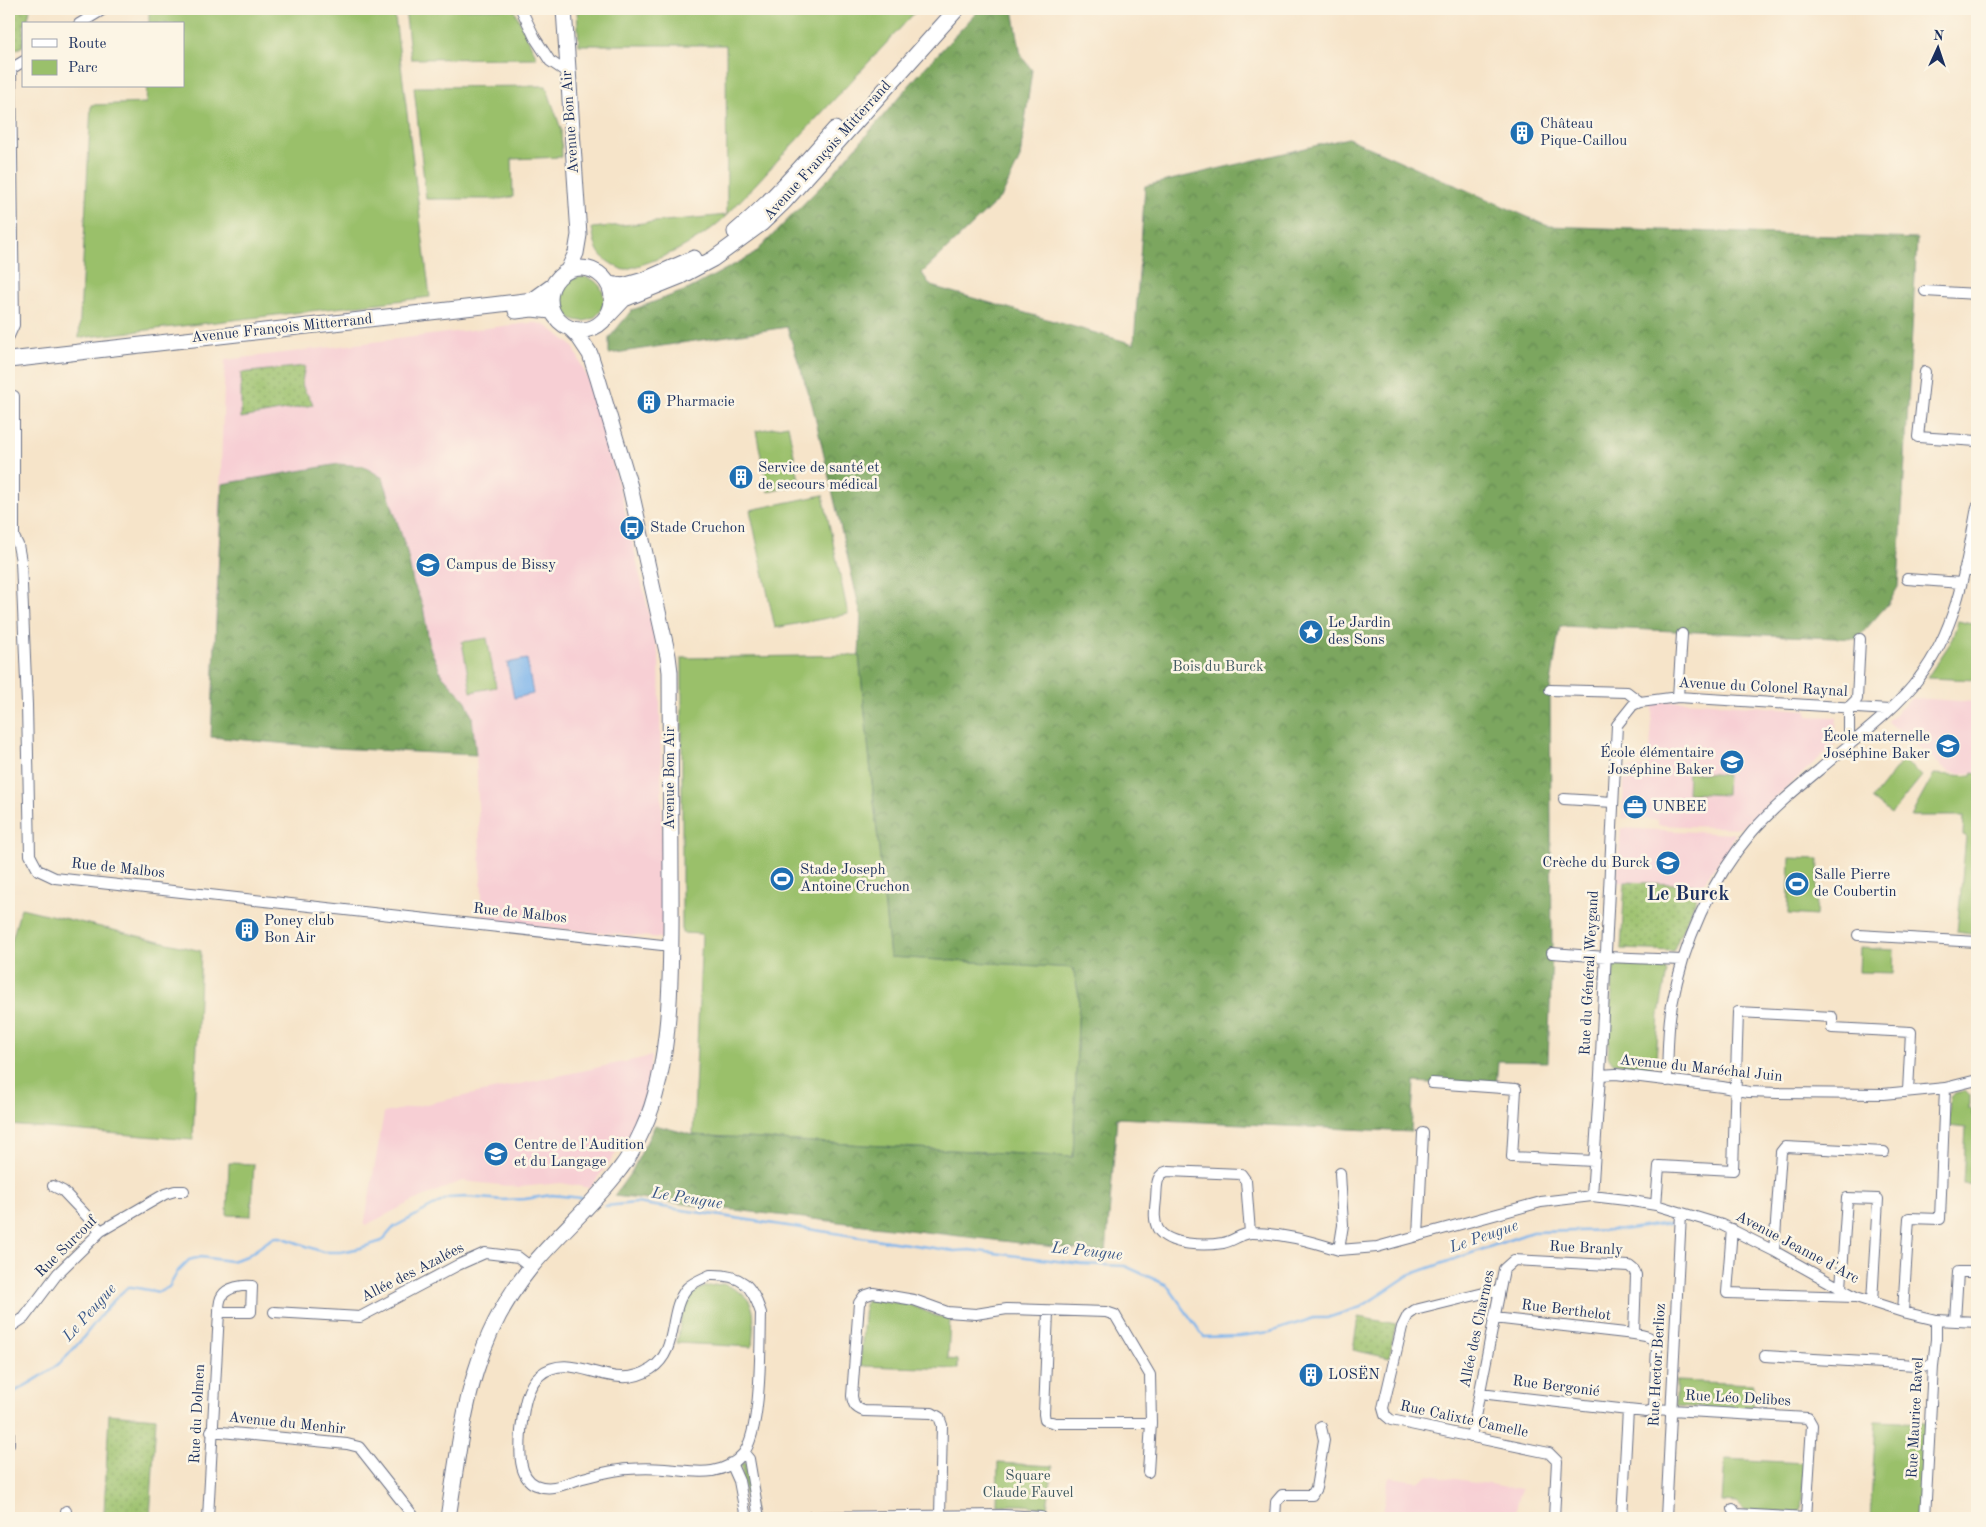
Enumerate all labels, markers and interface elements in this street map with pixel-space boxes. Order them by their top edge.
legend [22,22,185,88]
north arrow [1914,22,1964,72]
text: N [1933,29,1945,43]
text: Route [68,37,106,52]
text: Parc [68,61,98,76]
street label: Avenue Bon Air [560,70,582,174]
street label: Avenue François Mitterrand [762,78,895,224]
place label: Château Pique-Caillou [1540,117,1627,149]
building icon: Château Pique-Caillou [1509,120,1535,146]
street label: Avenue François Mitterrand [191,312,373,346]
building icon: Pharmacie [636,389,662,415]
place label: Pharmacie [666,395,735,410]
place label: Service de santé et de secours médical [758,461,879,493]
building icon: Service de santé et de secours médical [728,464,754,490]
bus stop icon: Stade Cruchon [619,515,645,541]
place label: Stade Cruchon [650,521,745,536]
school or university icon: Campus de Bissy [415,552,441,578]
place label: Campus de Bissy [446,558,556,573]
place label: Le Jardin des Sons [1328,616,1391,648]
place icon: Le Jardin des Sons [1298,619,1324,645]
park label: Bois du Burck [1172,660,1264,675]
street label: Avenue du Colonel Raynal [1678,676,1848,700]
street label: Avenue Bon Air [663,726,678,830]
place label: École maternelle Joséphine Baker [1823,727,1930,762]
school or university icon: École maternelle Joséphine Baker [1935,733,1961,759]
place label: École élémentaire Joséphine Baker [1600,743,1714,778]
school or university icon: École élémentaire Joséphine Baker [1719,749,1745,775]
office icon: UNBEE [1622,794,1648,820]
place label: UNBEE [1652,800,1706,815]
school or university icon: Crèche du Burck [1655,850,1681,876]
place label: Crèche du Burck [1542,856,1650,871]
street label: Rue de Malbos [70,857,166,881]
place label: Stade Joseph Antoine Cruchon [800,863,910,895]
sports icon: Stade Joseph Antoine Cruchon [769,866,795,892]
place label: Salle Pierre de Coubertin [1814,868,1897,900]
sports icon: Salle Pierre de Coubertin [1784,871,1810,897]
district label: Le Burck [1647,885,1729,905]
street label: Rue du Général Weygand [1578,890,1602,1056]
street label: Rue de Malbos [472,902,568,926]
place label: Poney club Bon Air [264,914,334,946]
building icon: Poney club Bon Air [234,917,260,943]
street label: Avenue du Maréchal Juin [1619,1053,1783,1085]
place label: Centre de l'Audition et du Langage [514,1138,644,1170]
school or university icon: Centre de l'Audition et du Langage [483,1141,509,1167]
water label: Le Peugue [649,1185,724,1213]
street label: Avenue Jeanne d'Arc [1733,1209,1861,1287]
street label: Rue Surcouf [33,1213,101,1281]
water label: Le Peugue [1447,1218,1521,1257]
water label: Le Peugue [1050,1240,1124,1264]
street label: Rue Branly [1549,1240,1623,1258]
street label: Allée des Azalées [359,1241,467,1305]
street label: Allée des Charmes [1458,1269,1498,1389]
water label: Le Peugue [59,1281,120,1346]
street label: Rue Berthelot [1520,1298,1612,1324]
street label: Rue Hector Berlioz [1647,1303,1669,1427]
street label: Rue Maurice Ravel [1905,1357,1927,1479]
building icon: LOSËN [1298,1362,1324,1388]
street label: Rue du Dolmen [188,1364,208,1464]
place label: LOSËN [1328,1365,1380,1383]
street label: Rue Bergonié [1511,1374,1601,1400]
street label: Rue Léo Delibes [1685,1389,1791,1409]
street label: Rue Calixte Camelle [1398,1399,1530,1441]
street label: Avenue du Menhir [228,1410,346,1438]
park label: Square Claude Fauvel [982,1469,1074,1501]

